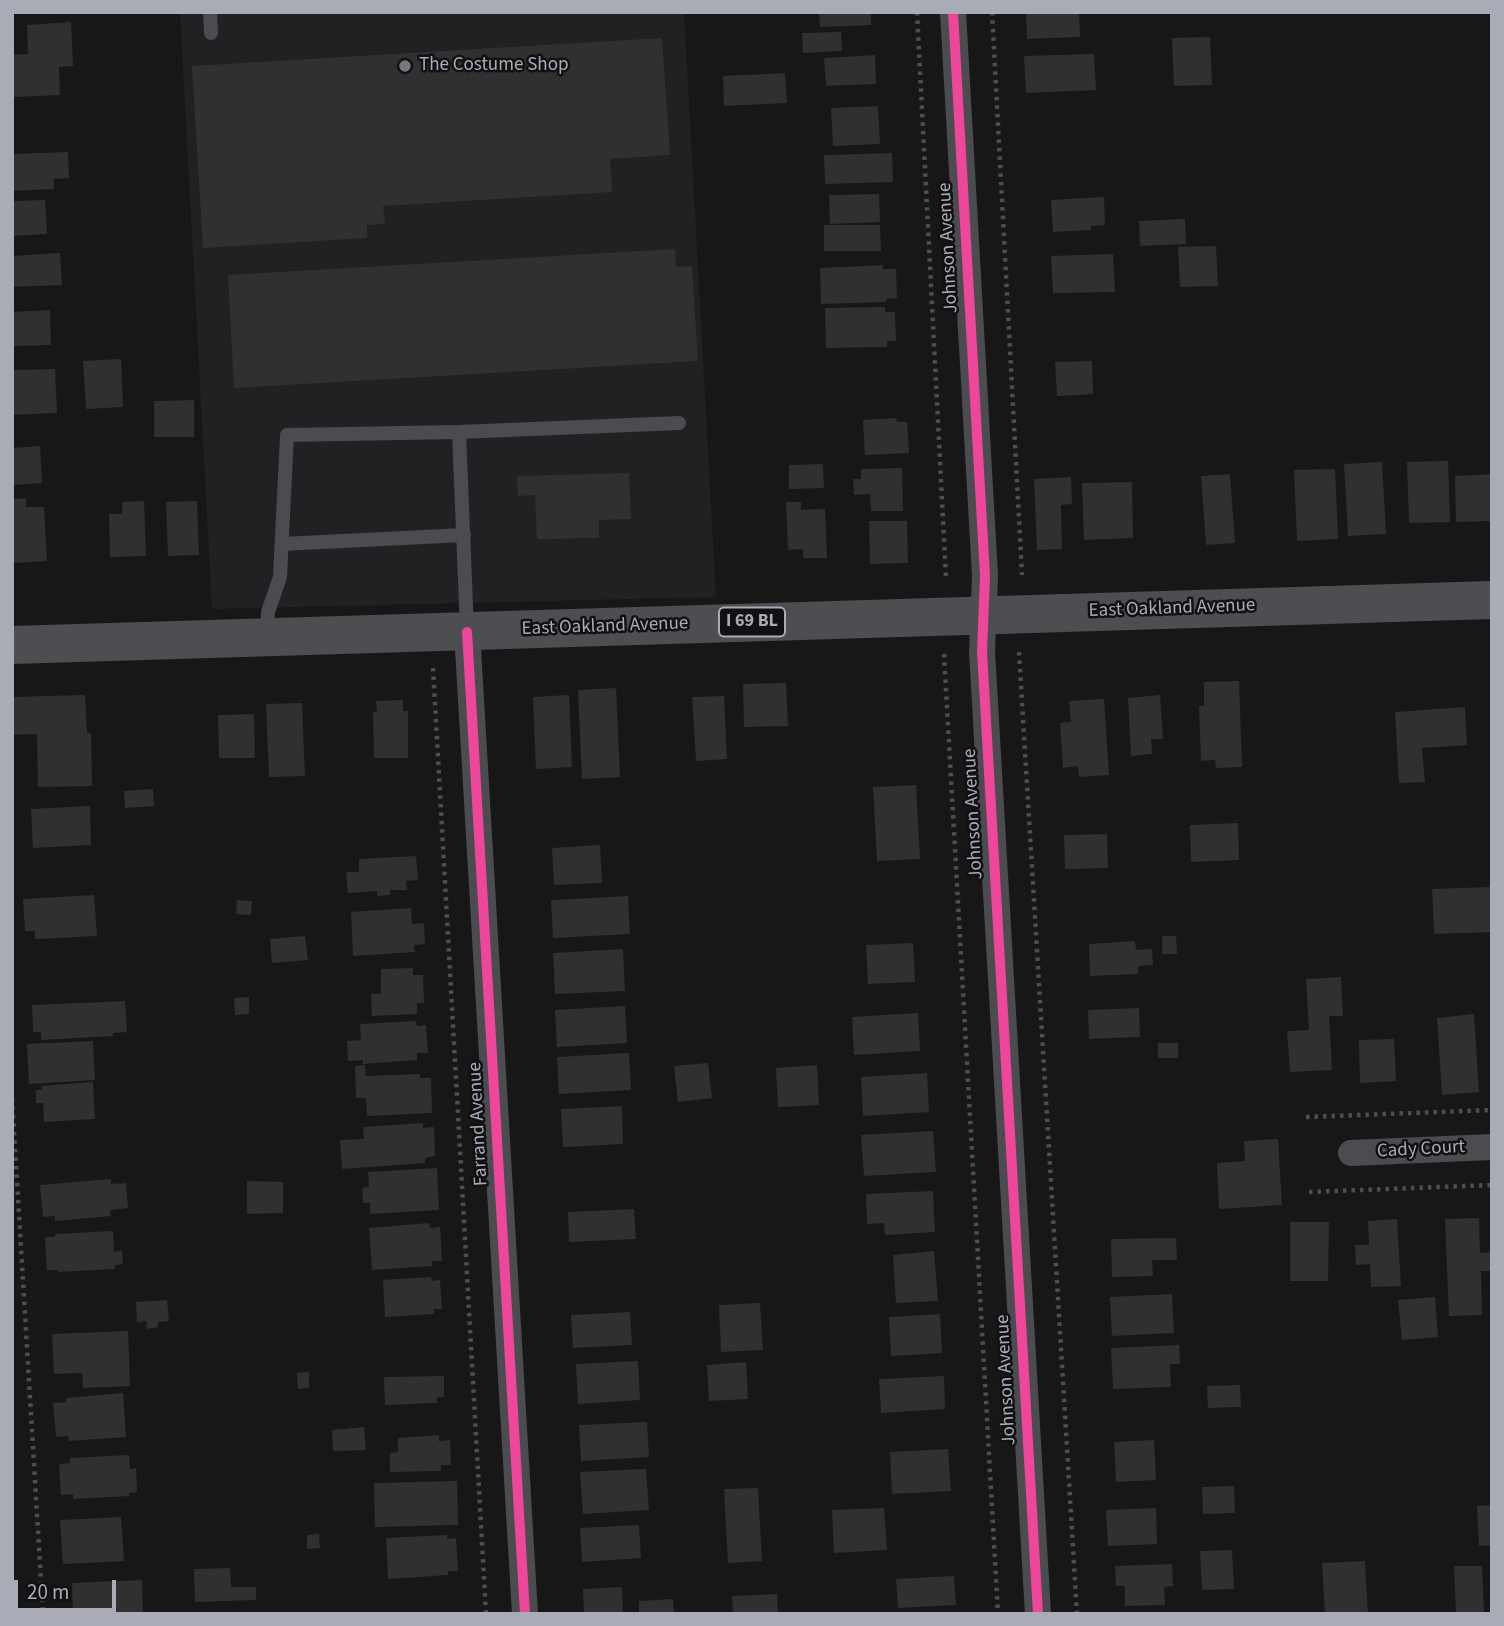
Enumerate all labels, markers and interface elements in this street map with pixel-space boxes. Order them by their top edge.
place label: The Costume Shop [419,55,568,77]
marker: The Costume Shop [397,58,413,74]
street label: Johnson Avenue [934,182,964,314]
street label: East Oakland Avenue [1088,595,1256,623]
road number: I 69 BL [719,608,785,636]
street label: East Oakland Avenue [521,613,689,641]
street label: Johnson Avenue [959,748,989,880]
street label: Farrand Avenue [464,1062,494,1186]
street label: Cady Court [1376,1136,1466,1164]
street label: Johnson Avenue [992,1314,1022,1446]
scale bar [18,1566,119,1610]
text: 20 m [27,1577,69,1607]

